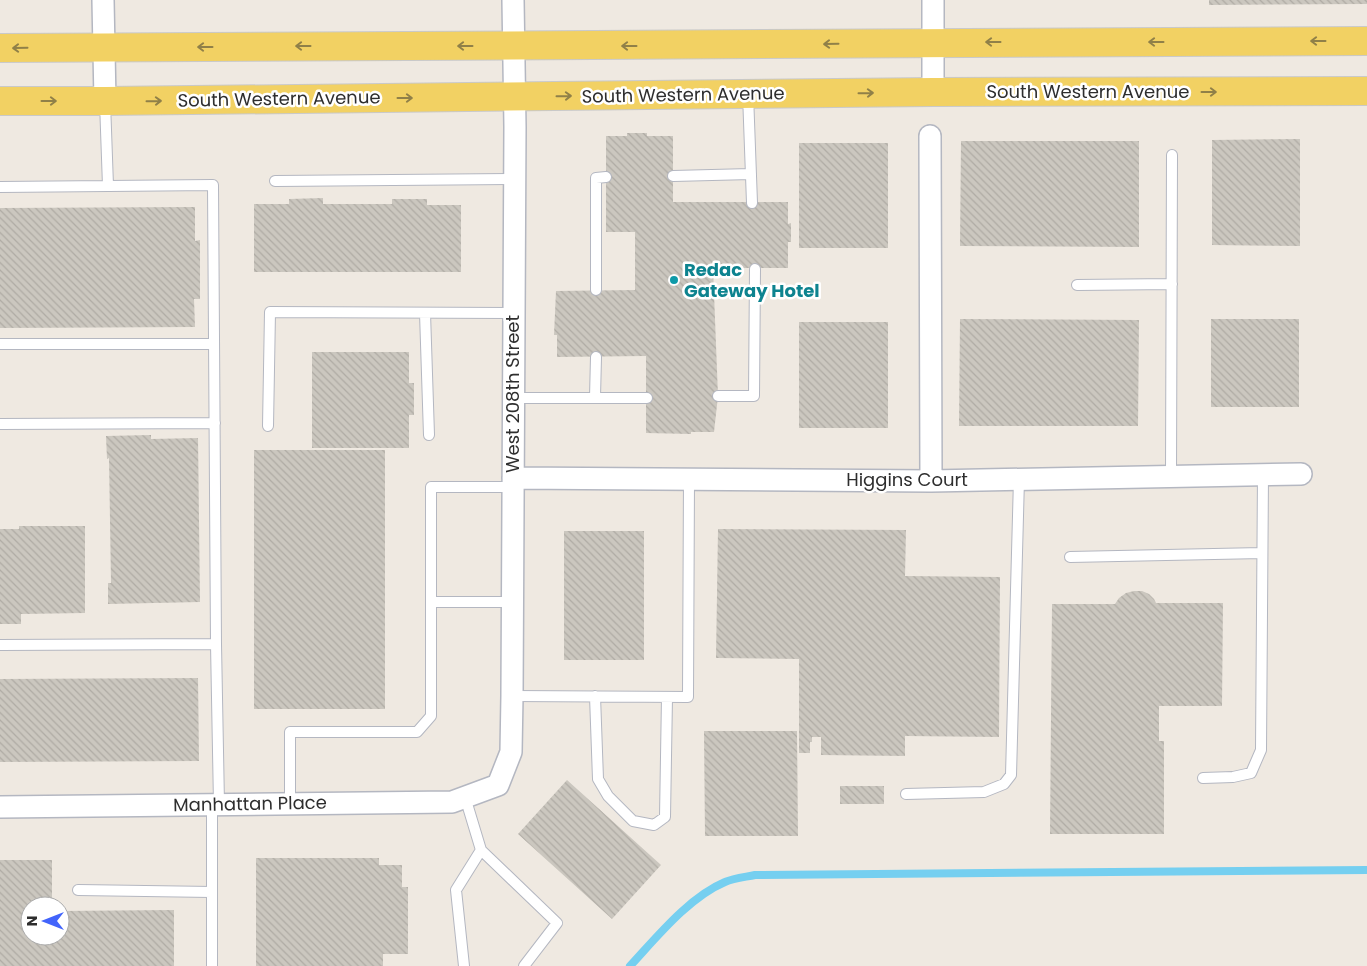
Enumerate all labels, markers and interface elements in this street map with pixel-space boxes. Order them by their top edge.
one-way arrow [1311,36,1327,46]
one-way arrow [986,37,1002,47]
one-way arrow [1148,37,1164,46]
one-way arrow [823,39,839,48]
one-way arrow [295,41,312,51]
one-way arrow [458,41,474,51]
one-way arrow [621,41,637,51]
one-way arrow [197,42,213,52]
one-way arrow [12,43,28,53]
street label: South Western Avenue [987,79,1189,104]
street label: South Western Avenue [581,80,785,109]
street label: South Western Avenue [177,84,381,113]
one-way arrow [1201,87,1217,97]
one-way arrow [858,88,874,97]
one-way arrow [556,91,572,101]
one-way arrow [396,93,413,103]
one-way arrow [40,96,56,106]
one-way arrow [146,96,162,106]
place label: Redac Gateway Hotel [684,257,820,303]
marker: Redac Gateway Hotel [668,274,680,286]
street label: West 208th Street [500,315,525,473]
street label: Higgins Court [846,467,968,492]
street label: Manhattan Place [173,790,327,817]
north arrow [20,896,70,946]
text: N [22,916,42,926]

